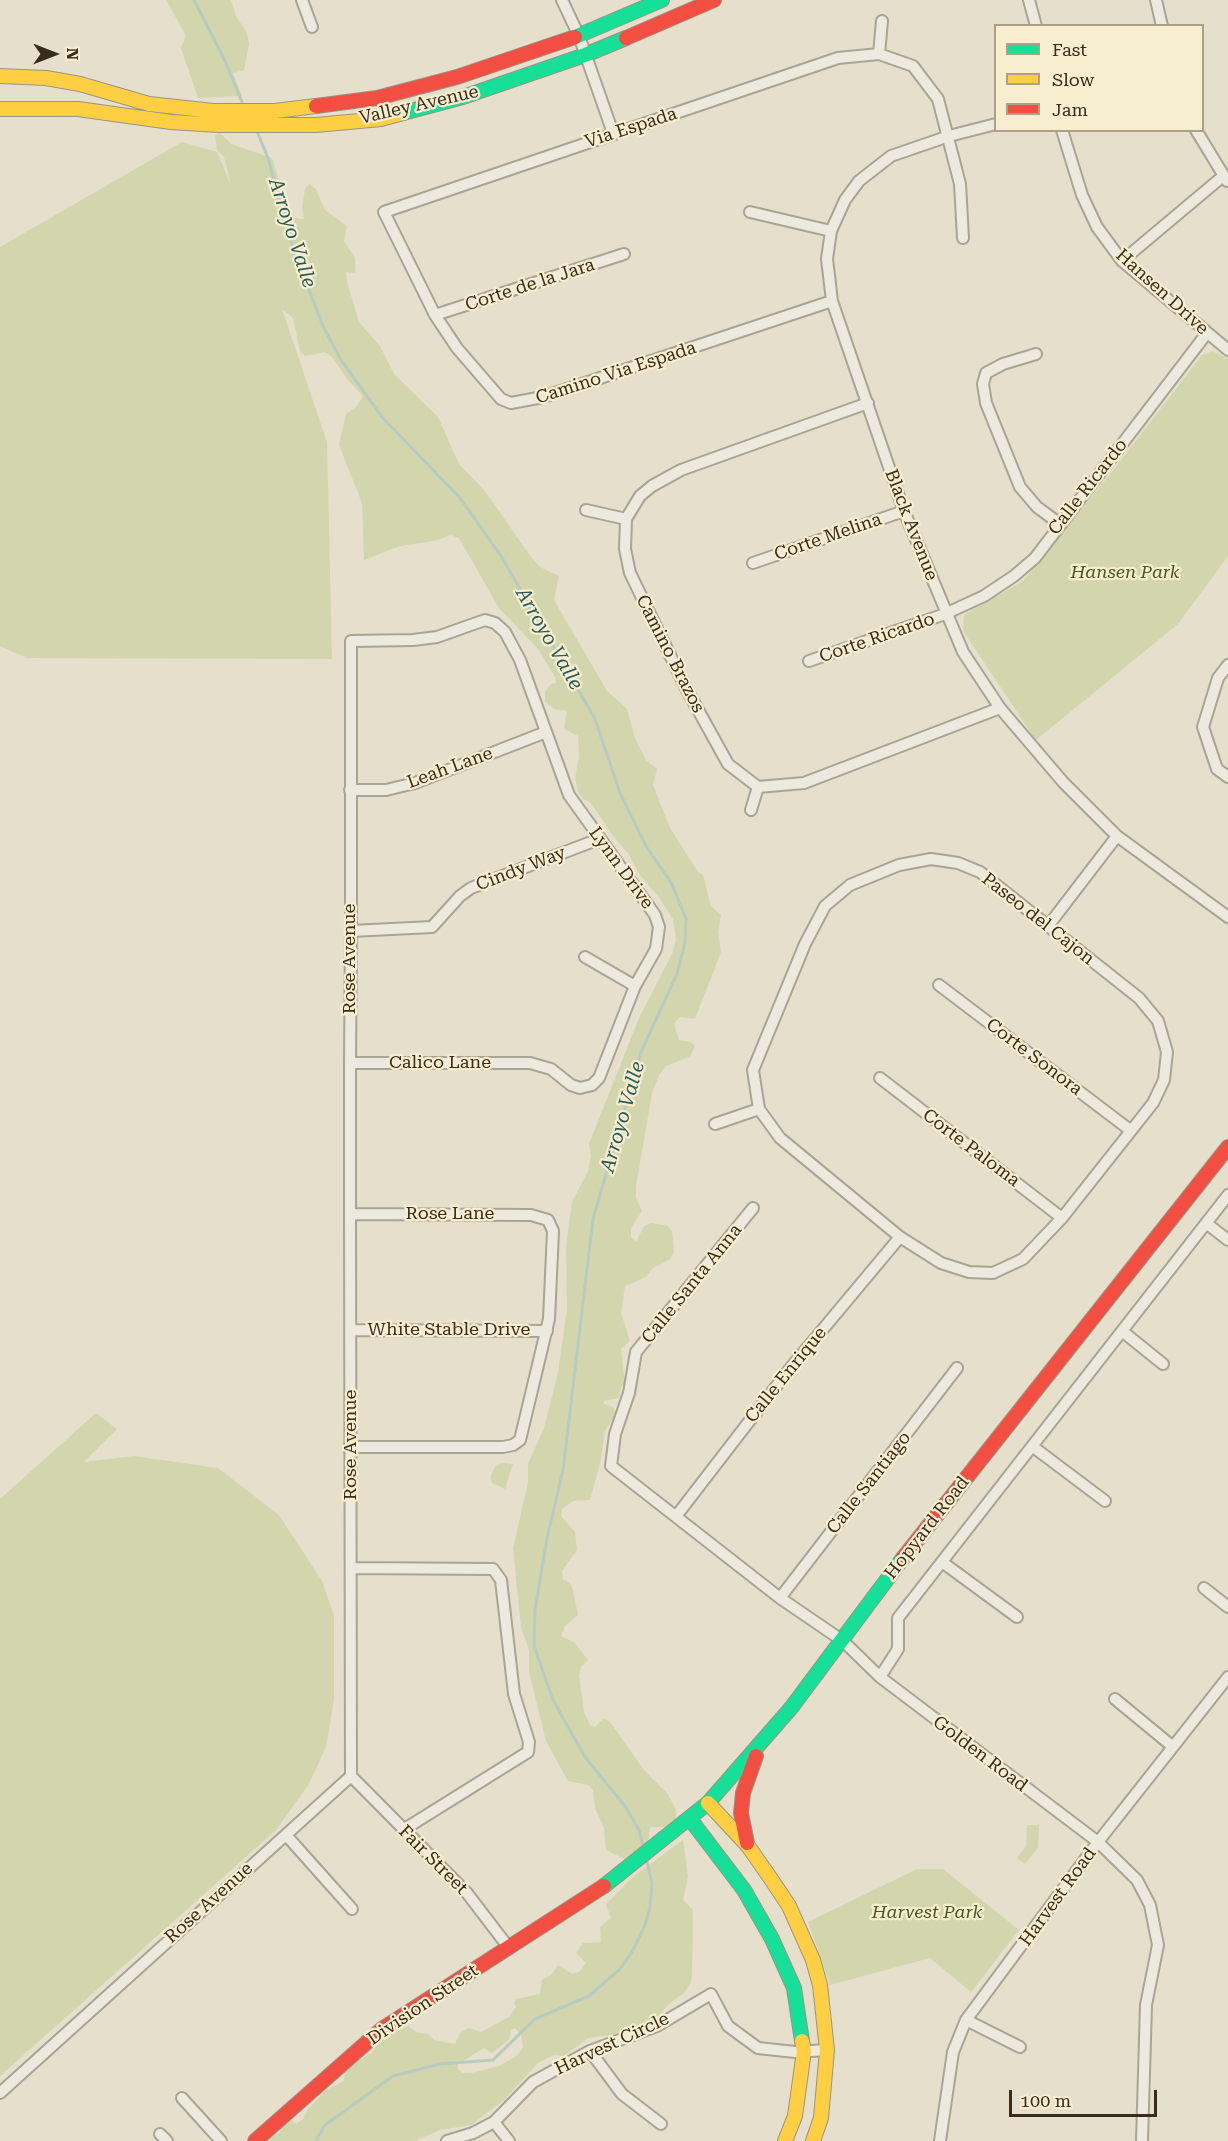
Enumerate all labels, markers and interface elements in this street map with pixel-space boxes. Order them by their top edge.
north arrow [24,24,84,84]
legend [994,24,1204,132]
text: Fast [1052,39,1087,60]
text: N [63,48,82,60]
text: Slow [1052,69,1094,90]
street label: Valley Avenue [357,81,481,129]
text: Jam [1052,99,1088,120]
street label: Via Espada [582,103,680,153]
water label: Arroyo Valle [263,175,321,291]
street label: Hansen Drive [1111,245,1213,339]
street label: Corte de la Jara [462,254,598,316]
street label: Camino Via Espada [533,337,699,409]
street label: Calle Ricardo [1044,435,1132,539]
street label: Black Avenue [880,466,942,584]
street label: Corte Melina [772,509,884,565]
park label: Hansen Park [1070,562,1180,584]
water label: Arroyo Valle [510,584,588,694]
street label: Camino Brazos [631,592,709,716]
street label: Corte Ricardo [816,608,938,668]
street label: Leah Lane [404,743,496,793]
street label: Lynn Drive [584,823,658,913]
street label: Cindy Way [473,842,569,896]
street label: Paseo del Cajon [977,868,1099,970]
street label: Rose Avenue [339,904,361,1014]
street label: Corte Sonora [982,1014,1086,1100]
street label: Calico Lane [389,1052,491,1074]
water label: Arroyo Valle [596,1059,650,1175]
street label: Corte Paloma [918,1104,1024,1192]
street label: Rose Lane [406,1203,494,1225]
street label: Calle Santa Anna [637,1220,747,1348]
street label: White Stable Drive [368,1319,530,1341]
street label: Calle Enrique [741,1323,831,1427]
street label: Rose Avenue [340,1390,362,1500]
street label: Calle Santiago [822,1428,916,1538]
street label: Hopyard Road [880,1472,974,1584]
street label: Golden Road [928,1711,1032,1797]
street label: Fair Street [394,1821,472,1899]
street label: Harvest Road [1015,1844,1101,1950]
street label: Rose Avenue [161,1858,257,1948]
park label: Harvest Park [872,1902,982,1924]
street label: Division Street [363,1960,483,2050]
street label: Harvest Circle [551,2008,673,2080]
scale bar [1012,2078,1160,2116]
text: 100 m [1020,2090,1071,2111]

